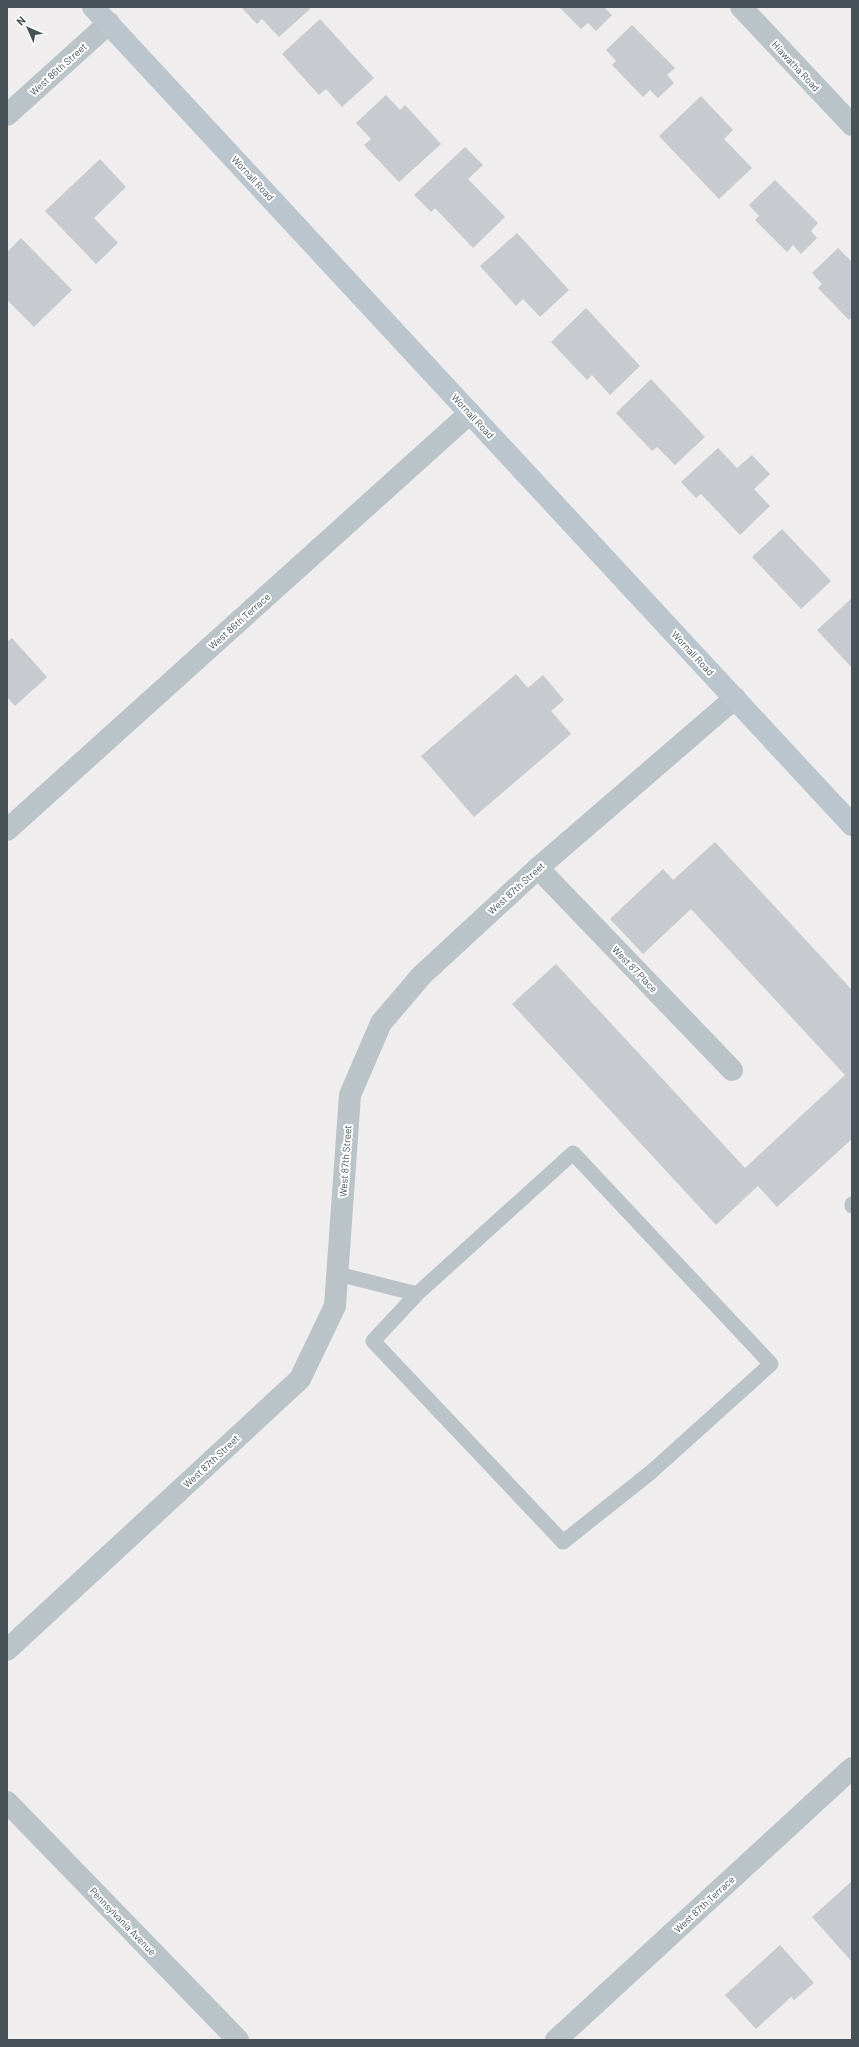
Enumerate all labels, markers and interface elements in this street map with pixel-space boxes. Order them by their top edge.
north arrow [8,8,48,48]
text: N [13,13,28,28]
street label: Hiawatha Road [770,38,822,94]
street label: West 86th Street [27,40,89,98]
street label: Wornall Road [229,153,277,203]
street label: Wornall Road [449,391,497,441]
street label: West 86th Terrace [206,590,272,652]
street label: Wornall Road [669,628,717,678]
street label: West 87th Street [485,859,547,917]
street label: West 87 Place [610,943,660,995]
street label: West 87th Street [336,1124,354,1197]
street label: West 87th Street [180,1432,242,1490]
street label: West 87th Terrace [671,1873,737,1935]
street label: Pennsylvania Avenue [87,1885,159,1957]

